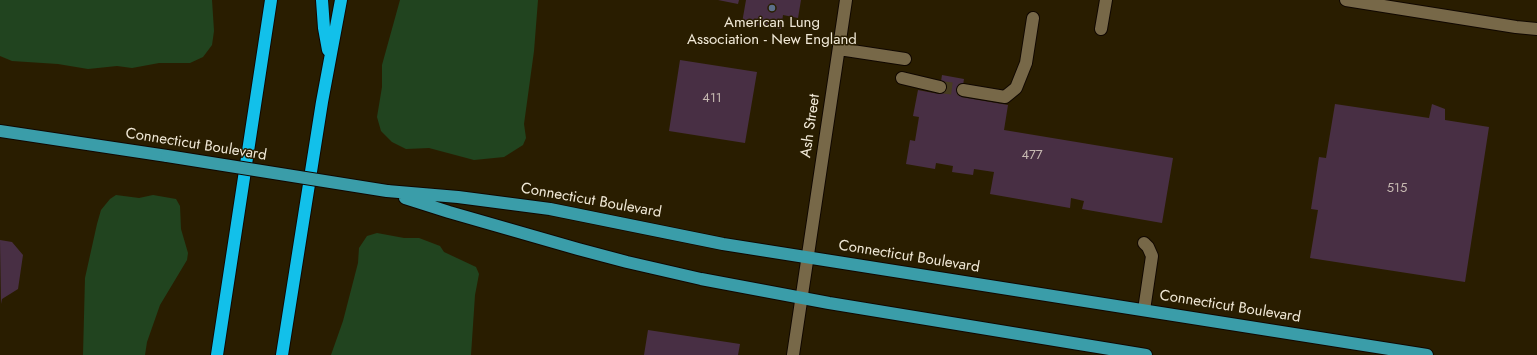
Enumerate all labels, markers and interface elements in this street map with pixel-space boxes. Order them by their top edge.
marker: American Lung Association - New England [767,3,777,13]
place label: American Lung Association - New England [687,14,857,49]
house number: 411 [702,91,722,107]
street label: Ash Street [798,93,824,159]
street label: Connecticut Boulevard [124,125,268,165]
house number: 477 [1021,148,1043,164]
street label: Connecticut Boulevard [519,180,663,222]
house number: 515 [1387,181,1407,197]
street label: Connecticut Boulevard [837,237,981,277]
street label: Connecticut Boulevard [1158,287,1302,327]

